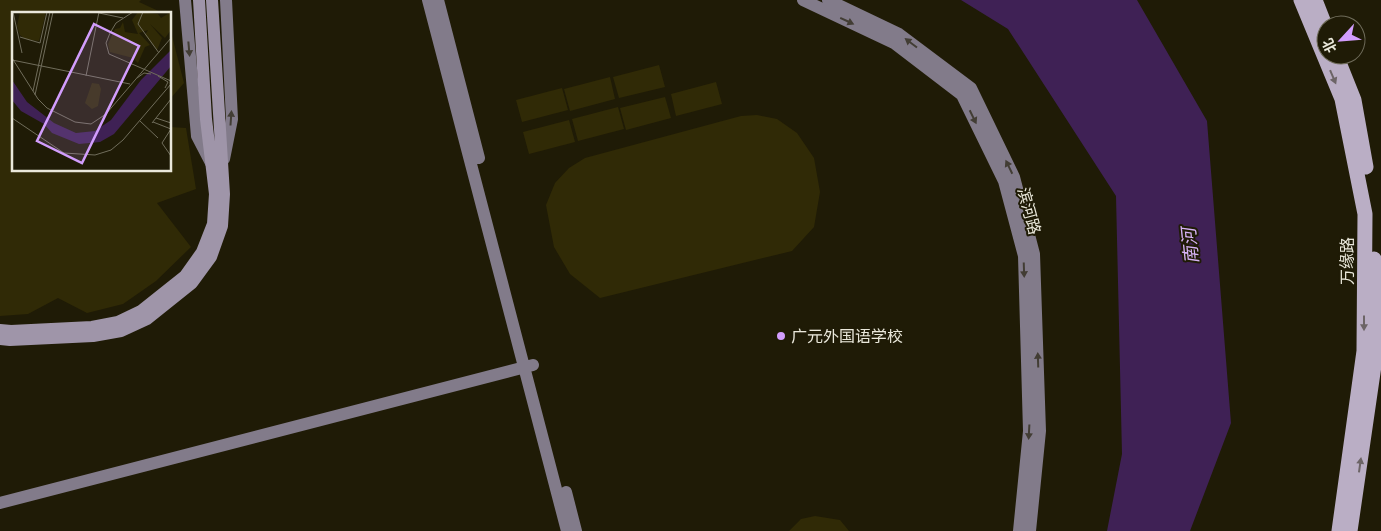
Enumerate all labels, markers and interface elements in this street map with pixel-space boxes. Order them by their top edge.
inset map [12,12,171,171]
north arrow [1316,15,1366,65]
one-way arrow [840,17,854,25]
text: 北 [1319,36,1340,55]
one-way arrow [905,37,918,48]
one-way arrow [185,41,193,57]
one-way arrow [1329,70,1337,84]
one-way arrow [227,110,235,126]
one-way arrow [969,110,977,124]
one-way arrow [1005,159,1013,174]
street label: 滨河路 [1014,185,1044,237]
water label: 南河 [1177,224,1202,265]
street label: 万缘路 [1338,237,1357,285]
one-way arrow [1021,262,1029,278]
one-way arrow [1360,315,1368,331]
place label: 广元外国语学校 [791,327,903,346]
marker: 广元外国语学校 [775,330,787,342]
one-way arrow [1033,352,1041,368]
one-way arrow [1024,424,1032,440]
one-way arrow [1356,457,1364,473]

